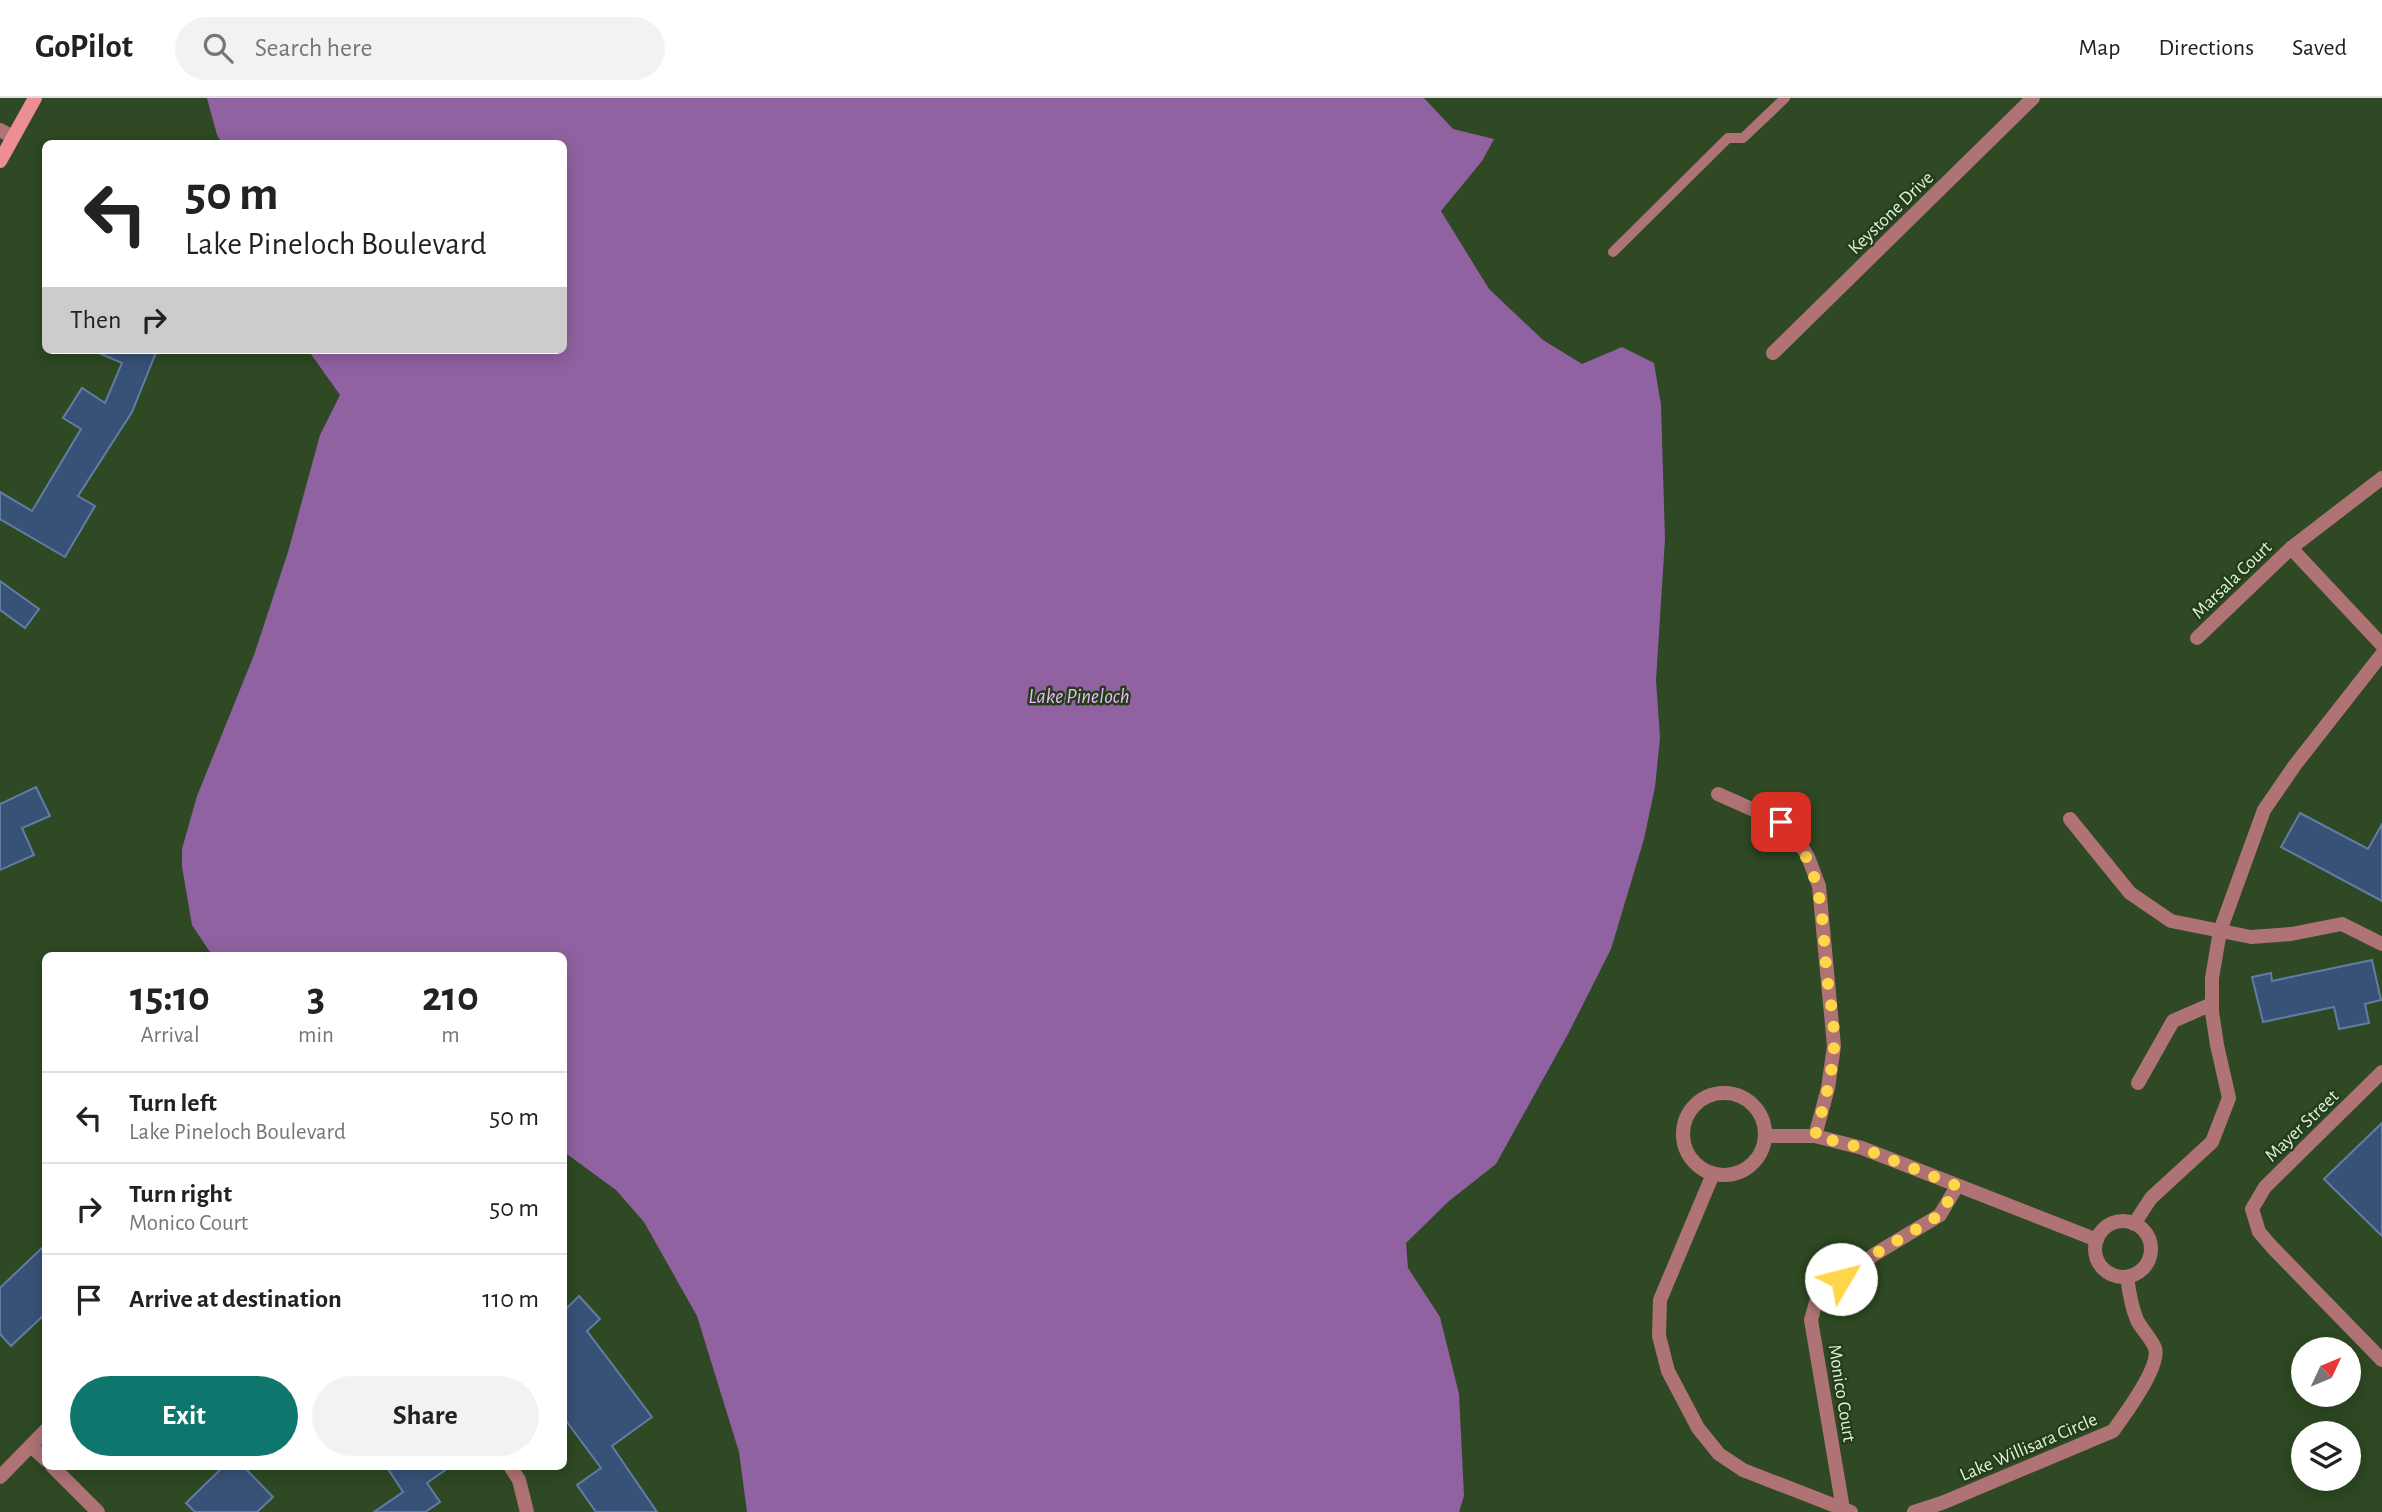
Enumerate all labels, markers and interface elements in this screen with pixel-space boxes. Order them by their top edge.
search box [175,17,665,80]
icon: search [199,29,237,67]
text: GoPilot [35,31,133,64]
text: Search here [255,35,372,61]
text: Map [2078,36,2120,60]
text: Directions [2158,36,2254,60]
text: Saved [2292,36,2347,60]
icon: left [70,168,161,259]
street label: Keystone Drive [1845,168,1937,258]
text: 50 m [185,170,279,219]
text: Lake Pineloch Boulevard [185,228,487,260]
icon: right [135,301,173,339]
text: Then [70,307,121,333]
street label: Marsala Court [2189,538,2275,623]
water label: Lake Pineloch [1028,686,1130,707]
pin [1751,792,1811,852]
icon: arrive [1762,803,1800,841]
text: 15:10 [130,976,210,1018]
text: 3 [307,976,325,1018]
text: 210 [422,976,479,1018]
text: Arrival [140,1024,200,1047]
text: min [298,1024,334,1047]
text: m [441,1024,460,1047]
street label: Mayer Street [2262,1087,2342,1166]
text: Turn left [129,1090,217,1116]
icon: left [70,1099,108,1137]
text: 50 m [489,1104,539,1130]
text: Lake Pineloch Boulevard [129,1121,346,1144]
text: Turn right [129,1181,232,1207]
icon: right [70,1190,108,1228]
text: 50 m [489,1195,539,1221]
text: Monico Court [129,1212,248,1235]
position arrow [1804,1242,1878,1316]
icon: arrive [70,1281,108,1319]
text: Arrive at destination [129,1286,342,1312]
text: 110 m [482,1286,539,1312]
north arrow [2291,1337,2361,1407]
map controls [2291,1337,2361,1491]
street label: Monico Court [1824,1343,1859,1443]
button: Exit [70,1376,298,1456]
button: Share [312,1376,539,1456]
street label: Lake Willisara Circle [1957,1410,2100,1485]
button: layers [2291,1421,2361,1491]

